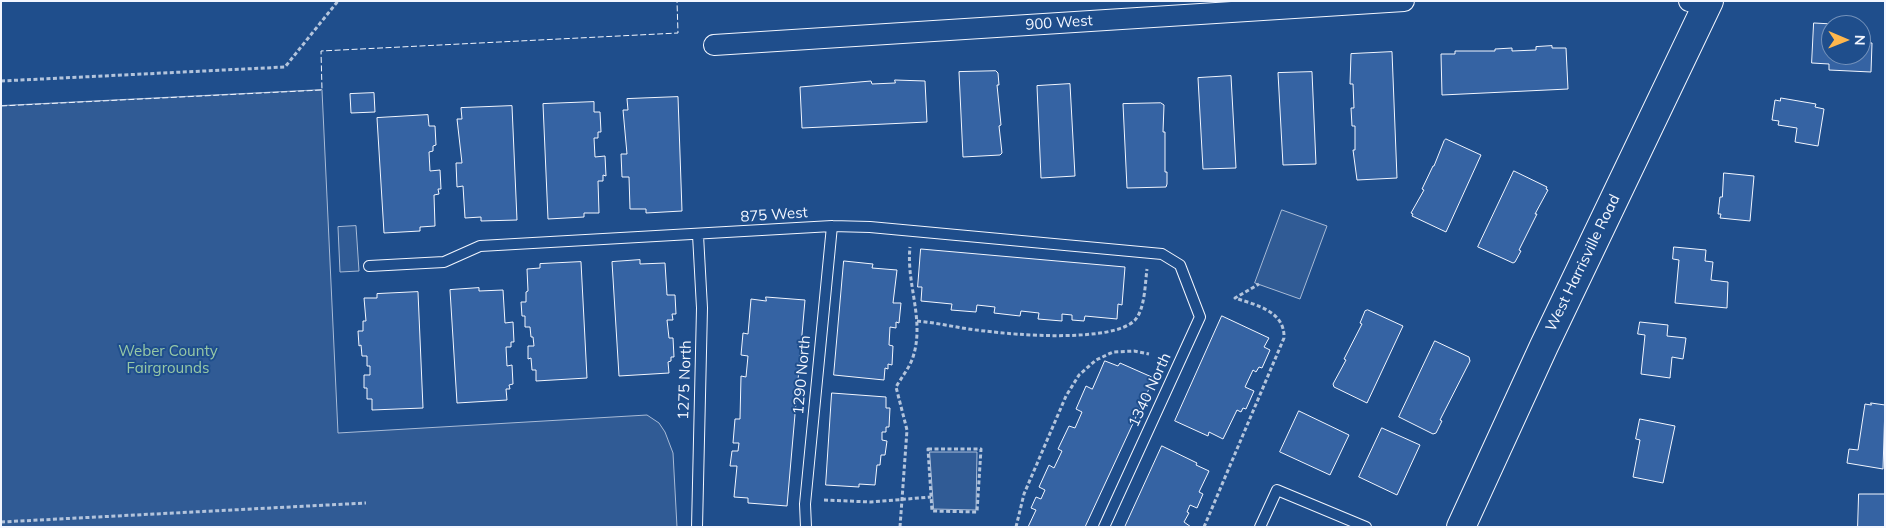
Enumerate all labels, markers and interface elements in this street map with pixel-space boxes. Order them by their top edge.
street label: 900 West [1025,12,1093,34]
north arrow [1821,15,1871,65]
text: N [1851,35,1869,46]
street label: West Harrisville Road [1542,192,1624,334]
street label: 875 West [740,204,808,226]
street label: 1290 North [790,335,814,415]
street label: 1275 North [675,340,695,420]
park label: Weber County Fairgrounds [118,342,218,377]
street label: 1340 North [1125,350,1175,430]

